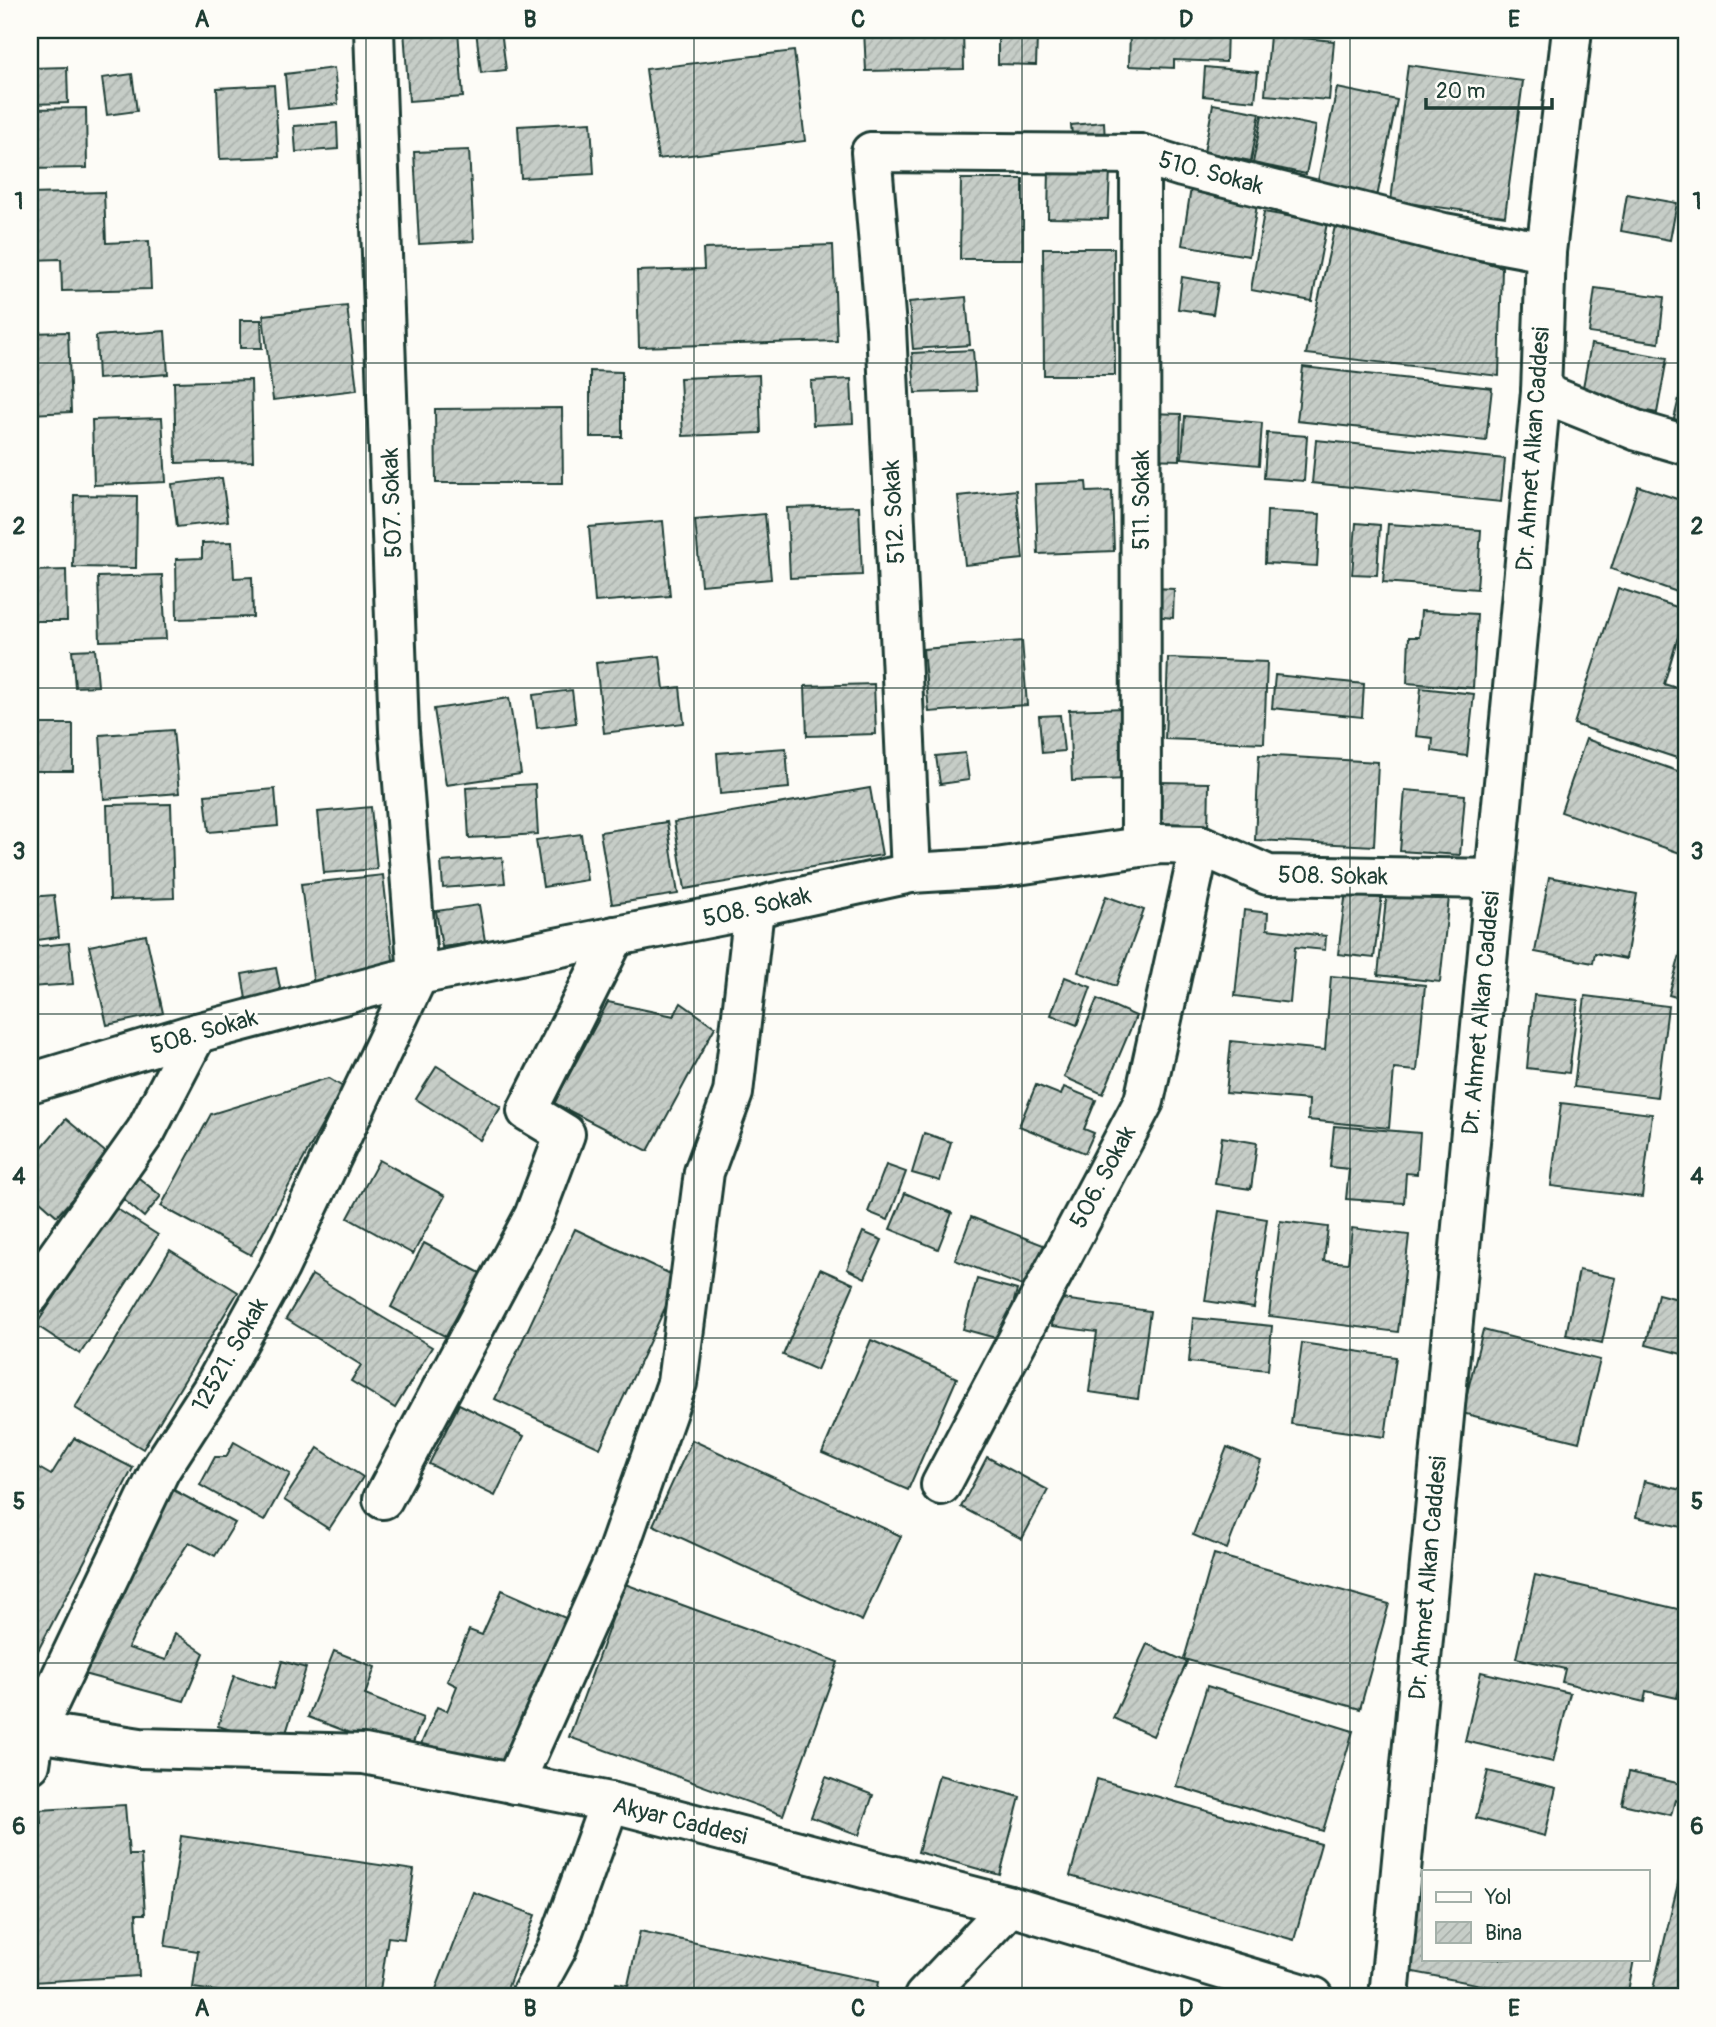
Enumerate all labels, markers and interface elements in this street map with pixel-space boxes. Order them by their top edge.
text: A [195,5,210,34]
text: B [523,5,537,34]
text: C [851,5,865,34]
text: D [1179,5,1193,34]
text: E [1508,5,1520,34]
scale bar [1426,66,1552,110]
text: 20 m [1436,78,1485,105]
street label: 510. Sokak [1155,145,1267,201]
text: 1 [15,187,24,216]
text: 1 [1693,187,1702,216]
street label: Dr. Ahmet Alkan Caddesi [1510,326,1556,572]
street label: 507. Sokak [376,447,408,559]
street label: 511. Sokak [1127,450,1156,550]
street label: 512. Sokak [877,459,911,565]
text: 2 [13,512,26,541]
text: 2 [1691,512,1704,541]
text: 3 [13,837,25,866]
text: 3 [1691,837,1703,866]
street label: 508. Sokak [1278,861,1388,891]
street label: 508. Sokak [700,880,814,934]
street label: Dr. Ahmet Alkan Caddesi [1456,890,1506,1136]
street label: 508. Sokak [147,1003,261,1061]
street label: 506. Sokak [1064,1121,1142,1233]
text: 4 [12,1162,26,1191]
text: 4 [1690,1162,1704,1191]
street label: 12521. Sokak [186,1293,274,1417]
street label: Dr. Ahmet Alkan Caddesi [1403,1455,1453,1701]
text: 5 [13,1487,25,1516]
text: 5 [1691,1487,1703,1516]
street label: Akyar Caddesi [610,1790,750,1852]
text: 6 [12,1812,26,1841]
text: 6 [1690,1812,1704,1841]
legend [1422,1870,1650,1960]
text: Yol [1484,1884,1512,1911]
text: Bina [1485,1920,1522,1947]
text: A [195,1994,210,2023]
text: B [523,1994,537,2023]
text: C [851,1994,865,2023]
text: D [1179,1994,1193,2023]
text: E [1508,1994,1520,2023]

